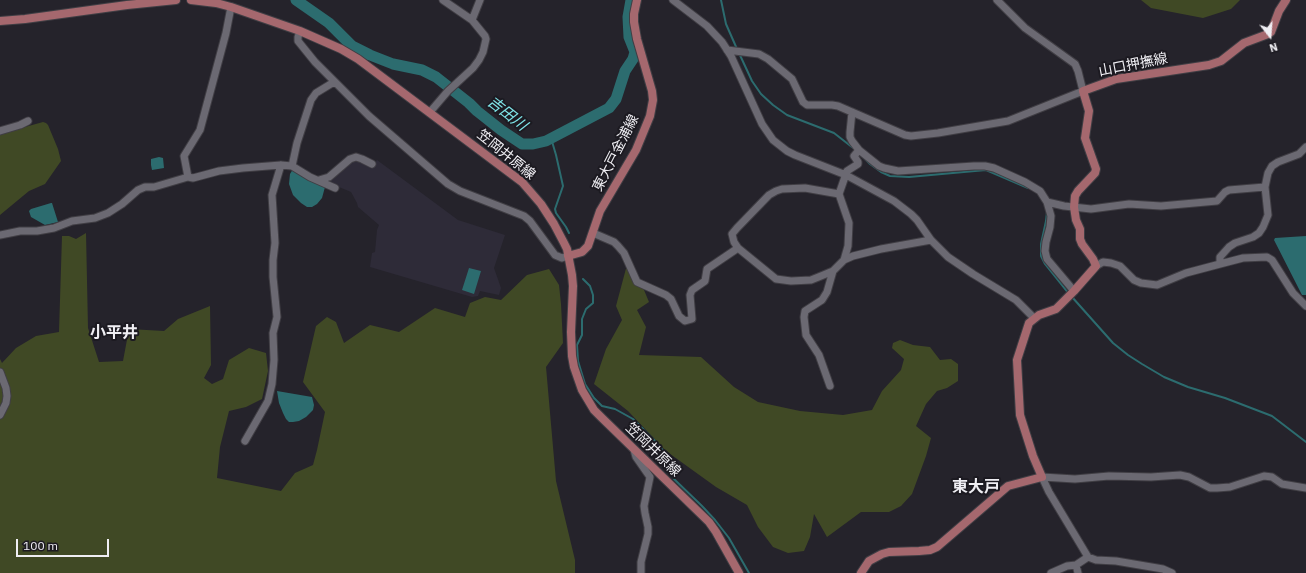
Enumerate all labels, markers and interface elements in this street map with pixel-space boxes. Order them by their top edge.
north arrow [1250,16,1290,56]
text: N [1268,40,1279,55]
street label: 山口押撫線 [1097,50,1169,80]
water label: 吉田川 [484,93,530,135]
street label: 東大戸金浦線 [589,112,643,194]
street label: 笠岡井原線 [474,126,538,184]
district label: 小平井 [90,323,138,343]
street label: 笠岡井原線 [622,420,684,480]
district label: 東大戸 [952,477,1000,497]
scale bar [18,531,111,557]
text: 100 m [23,538,58,553]

